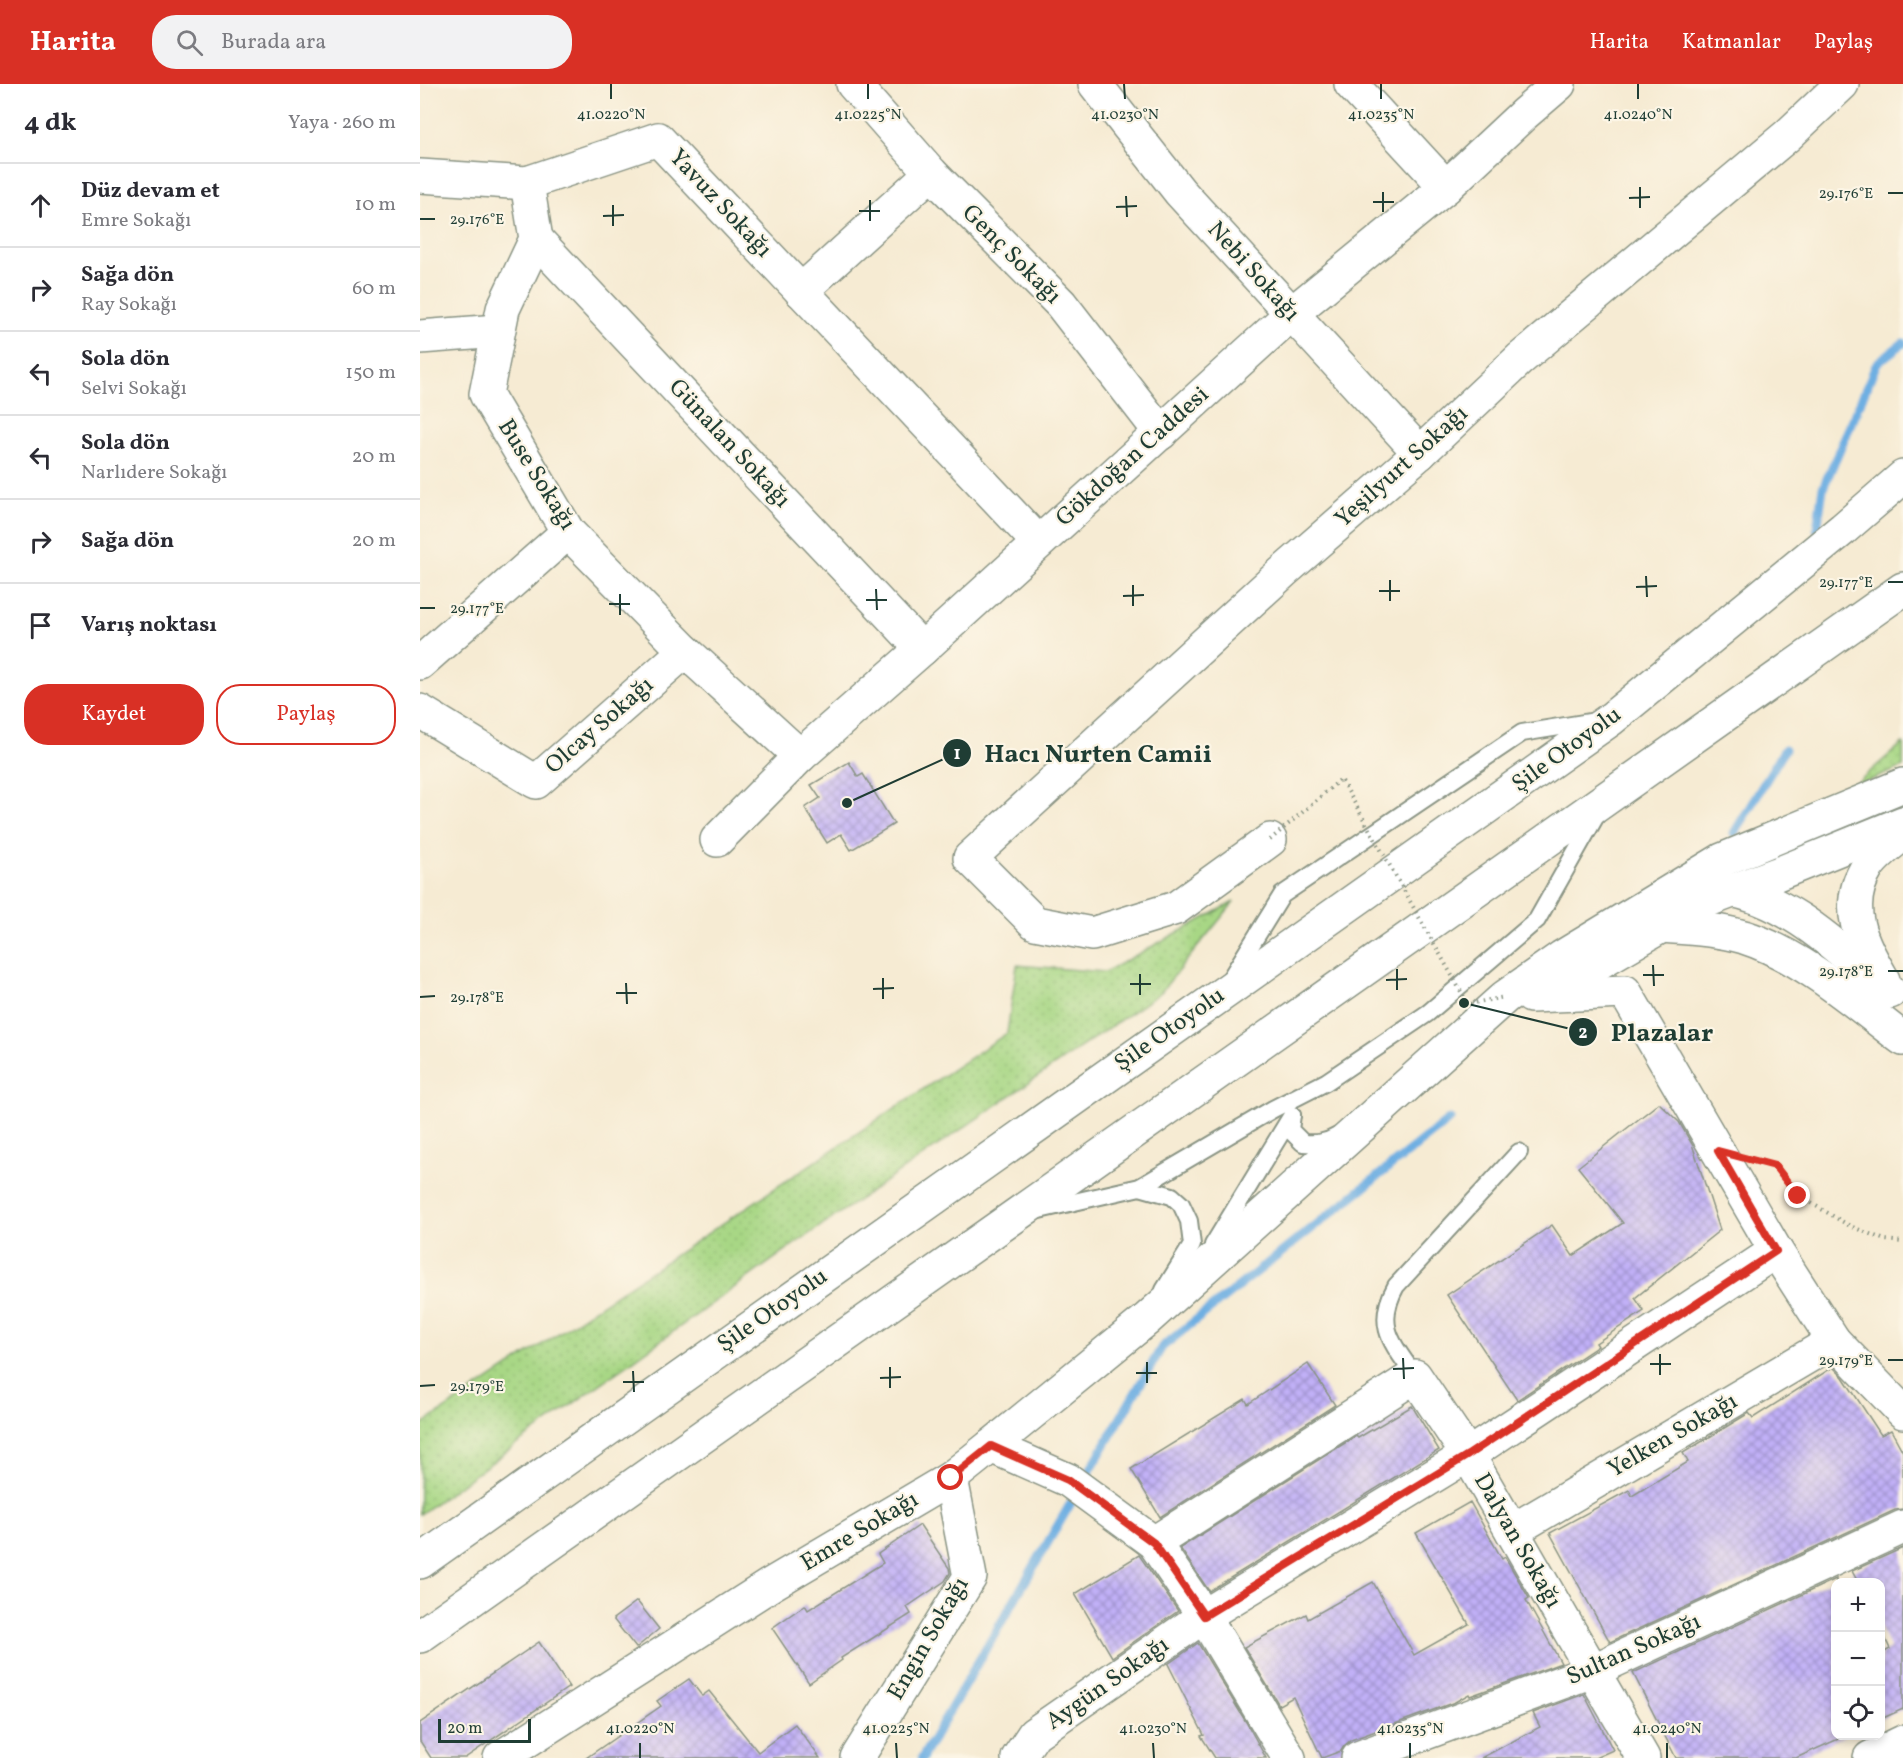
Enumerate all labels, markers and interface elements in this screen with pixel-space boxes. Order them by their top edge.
search box [152,15,572,69]
text: Harita [30,23,116,62]
icon: search [173,26,206,59]
text: Burada ara [221,27,326,58]
text: Harita [1590,28,1649,57]
text: Katmanlar [1682,28,1781,57]
text: Paylaş [1814,28,1873,57]
text: 4 dk [24,105,77,141]
text: 41.0220°N [577,105,645,126]
text: 41.0225°N [834,105,902,126]
text: 41.0230°N [1091,105,1159,126]
text: 41.0235°N [1348,105,1414,126]
text: 41.0240°N [1603,105,1673,126]
text: Yaya · 260 m [288,109,396,137]
street label: Yavuz Sokağı [660,142,780,266]
text: Düz devam et [81,176,220,207]
text: 29.176°E [1819,184,1873,205]
icon: ahead [24,189,57,222]
text: 10 m [355,191,396,219]
street label: Genç Sokağı [953,197,1069,313]
text: Emre Sokağı [81,207,191,235]
text: 29.176°E [450,210,504,231]
street label: Nebi Sokağı [1199,214,1307,330]
text: Sağa dön [81,260,174,291]
icon: right [24,273,57,306]
text: 60 m [352,275,396,303]
text: Ray Sokağı [81,291,177,319]
text: Sola dön [81,344,170,375]
icon: left [24,357,57,390]
text: 150 m [345,359,396,387]
street label: Günalan Sokağı [660,372,798,516]
text: Selvi Sokağı [81,375,187,403]
street label: Gökdoğan Caddesi [1049,379,1217,535]
street label: Yeşilyurt Sokağı [1328,398,1476,536]
street label: Buse Sokağı [488,413,584,537]
text: Sola dön [81,428,170,459]
icon: left [24,441,57,474]
text: 20 m [352,443,396,471]
text: Narlıdere Sokağı [81,459,227,487]
icon: right [24,525,57,558]
text: Sağa dön [81,526,174,557]
text: 20 m [352,527,396,555]
text: 29.177°E [1819,573,1873,594]
text: 29.177°E [450,599,504,620]
icon: arrive [24,609,57,642]
text: Varış noktası [81,610,217,641]
street label: Olcay Sokağı [538,669,662,783]
button: Kaydet [24,684,204,745]
button: Paylaş [216,684,396,745]
street label: Şile Otoyolu [1505,699,1629,801]
callout: Hacı Nurten Camii [942,731,1223,775]
text: Hacı Nurten Camii [984,737,1212,773]
text: 1 [953,742,961,767]
text: 29.178°E [1819,962,1873,983]
street label: Şile Otoyolu [1108,979,1232,1081]
text: 29.178°E [450,988,504,1009]
callout: Plazalar [1568,1010,1725,1054]
text: Plazalar [1611,1016,1713,1052]
text: 2 [1578,1021,1588,1046]
route end [1784,1182,1810,1208]
street label: Şile Otoyolu [711,1260,835,1362]
text: 29.179°E [1819,1351,1873,1372]
text: 29.179°E [450,1377,504,1398]
street label: Yelken Sokağı [1602,1385,1744,1487]
route start [937,1464,963,1490]
street label: Dalyan Sokağı [1465,1467,1569,1615]
street label: Emre Sokağı [795,1483,925,1581]
street label: Engin Sokağı [880,1571,978,1707]
map controls [1831,1578,1885,1740]
button: + [1831,1578,1885,1632]
street label: Sultan Sokağı [1561,1605,1707,1695]
street label: Aygün Sokağı [1039,1629,1177,1739]
button: − [1831,1632,1885,1686]
button: locate [1831,1686,1885,1740]
scale bar [438,1716,531,1744]
text: 20 m [447,1718,482,1740]
text: 41.0220°N [606,1719,674,1740]
text: 41.0225°N [862,1719,930,1740]
text: 41.0230°N [1119,1719,1187,1740]
text: 41.0235°N [1377,1719,1443,1740]
text: 41.0240°N [1632,1719,1702,1740]

